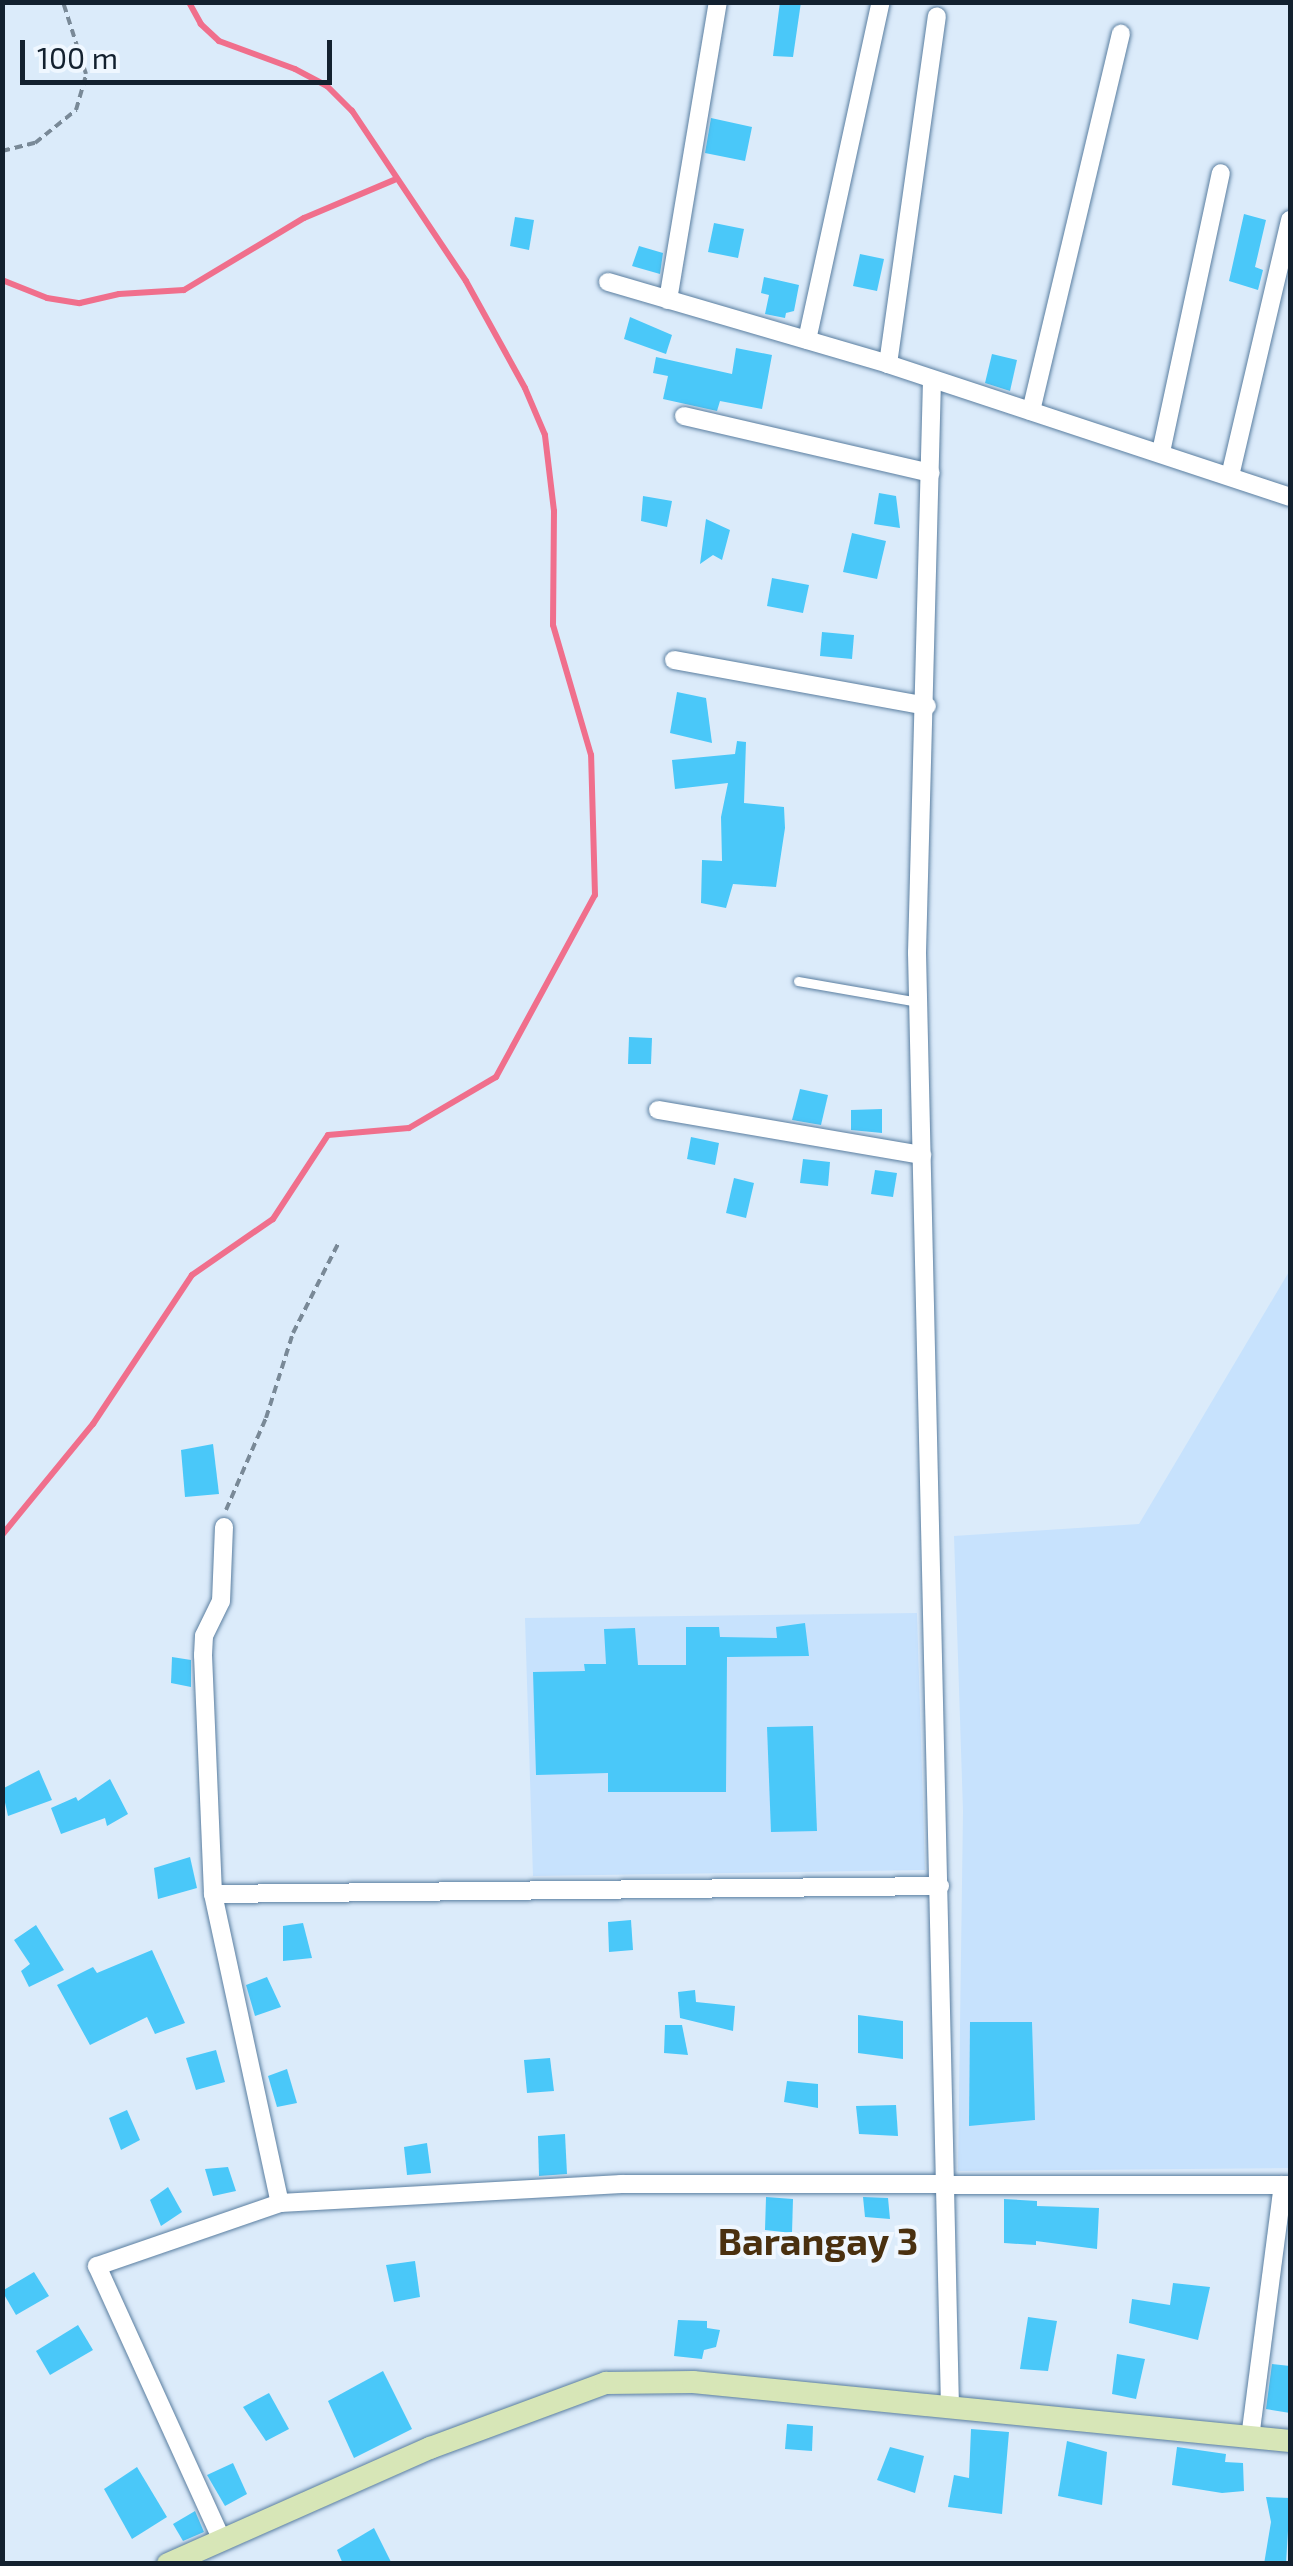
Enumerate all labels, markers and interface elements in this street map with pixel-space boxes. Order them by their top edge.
scale bar [25,20,338,82]
text: 100 m [37,39,118,75]
district label: Barangay 3 [717,2218,919,2264]

